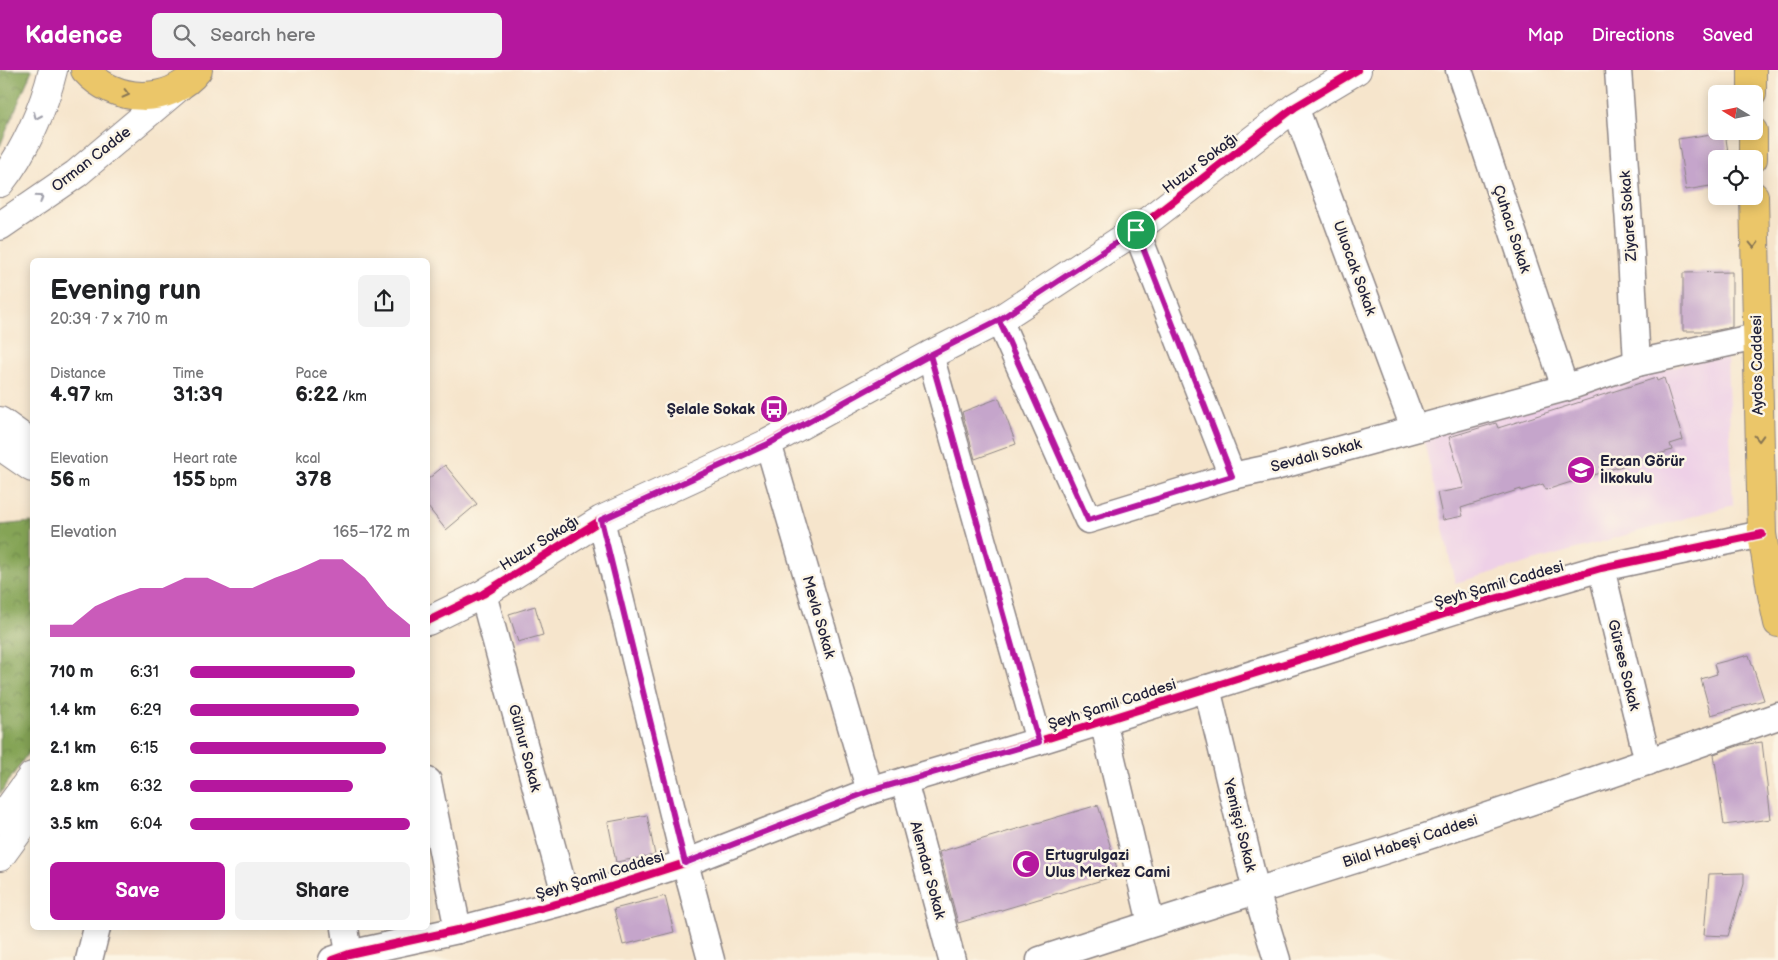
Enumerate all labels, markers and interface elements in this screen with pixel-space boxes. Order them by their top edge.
search box [152,13,502,58]
text: Kadence [25,21,122,50]
icon: search [170,21,198,49]
text: Search here [210,24,316,47]
text: Map [1528,25,1564,46]
text: Directions [1592,25,1674,46]
text: Saved [1702,25,1753,46]
north arrow [1708,85,1762,140]
map controls [1708,85,1763,205]
one-way arrow [122,88,131,99]
one-way arrow [33,111,43,120]
street label: Orman Cadde [48,122,135,196]
street label: Huzur Sokağı [1159,129,1242,198]
button: locate [1708,150,1763,205]
street label: Ziyaret Sokak [1616,170,1641,263]
street label: Çuhacı Sokak [1488,183,1535,276]
one-way arrow [34,195,44,204]
pin [1115,209,1157,251]
icon: arrive [1122,216,1150,244]
street label: Uluocak Sokak [1329,218,1381,319]
one-way arrow [1749,242,1759,249]
text: Evening run [50,274,201,307]
button: share [358,275,410,327]
text: 20:39 · 7 × 710 m [50,310,168,329]
street label: Aydos Caddesi [1747,315,1768,415]
text: Distance [50,365,106,382]
text: Time [173,365,204,382]
text: Pace [295,365,327,382]
text: 4.97 [50,382,91,407]
text: 31:39 [173,382,223,407]
text: 6:22 [295,382,338,407]
text: km [91,388,113,405]
text: /km [338,388,367,405]
bus stop icon: Şelale Sokak [759,394,789,424]
place label: Şelale Sokak [667,400,755,419]
street label: Sevdalı Sokak [1269,434,1364,477]
one-way arrow [1754,434,1764,442]
text: Elevation [50,450,108,467]
text: Heart rate [173,450,237,467]
text: kcal [295,450,320,467]
place label: Ercan Görür İlkokulu [1600,452,1686,488]
school or university icon: Ercan Görür İlkokulu [1566,455,1596,485]
text: 56 [50,467,75,492]
text: 155 [173,467,206,492]
text: 378 [295,467,332,492]
text: m [75,473,90,490]
text: bpm [206,473,237,490]
street label: Huzur Sokağı [496,512,582,575]
text: Elevation [50,523,117,542]
text: 165–172 m [333,523,410,542]
street label: Şeyh Şamil Caddesi [1432,557,1566,612]
street label: Mevla Sokak [798,574,840,661]
street label: Gürses Sokak [1603,618,1644,713]
text: 710 m [50,663,94,682]
text: 6:31 [130,663,159,682]
street label: Şeyh Şamil Caddesi [1046,675,1179,734]
text: 1.4 km [50,701,96,720]
text: 6:29 [130,701,162,720]
street label: Gülnur Sokak [504,702,545,794]
text: 2.1 km [50,739,96,758]
text: 6:15 [130,739,158,758]
street label: Yemişçi Sokak [1219,776,1260,874]
text: 2.8 km [50,777,99,796]
text: 6:32 [130,777,162,796]
street label: Bilal Habeşi Caddesi [1340,811,1480,872]
text: 3.5 km [50,815,98,834]
text: 6:04 [130,815,162,834]
street label: Alemdar Sokak [905,819,950,922]
place label: Ertugrulgazi Ulus Merkez Cami [1045,846,1170,882]
street label: Şeyh Şamil Caddesi [533,847,667,904]
mosque icon: Ertugrulgazi Ulus Merkez Cami [1011,849,1041,879]
button: Save [50,862,225,920]
button: Share [235,862,410,920]

